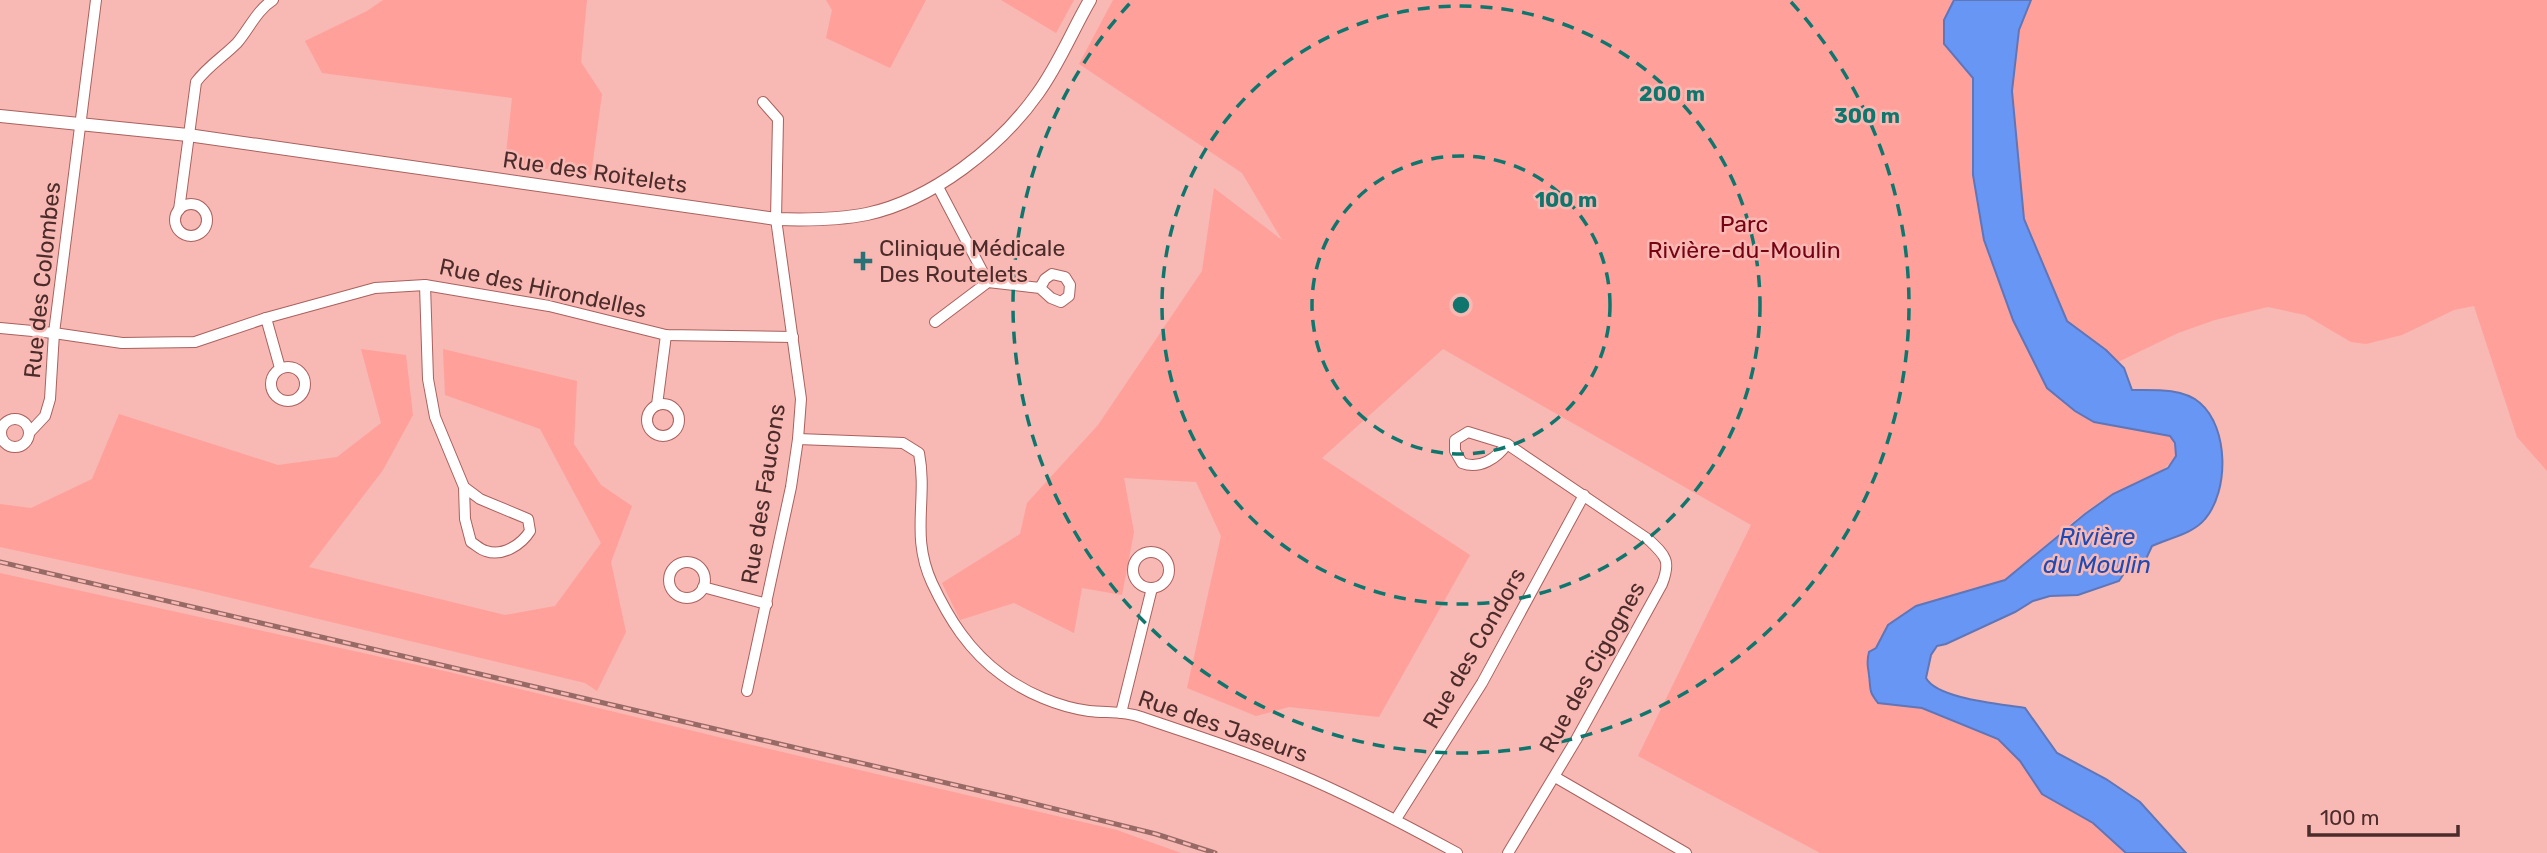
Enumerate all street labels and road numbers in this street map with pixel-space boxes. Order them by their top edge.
street label: Rue des Roitelets [501,145,689,199]
street label: Rue des Colombes [18,180,66,380]
street label: Rue des Hirondelles [437,252,649,324]
street label: Rue des Faucons [735,402,791,586]
street label: Rue des Condors [1417,563,1531,733]
street label: Rue des Cigognes [1533,576,1651,758]
street label: Rue des Jaseurs [1135,684,1311,768]

